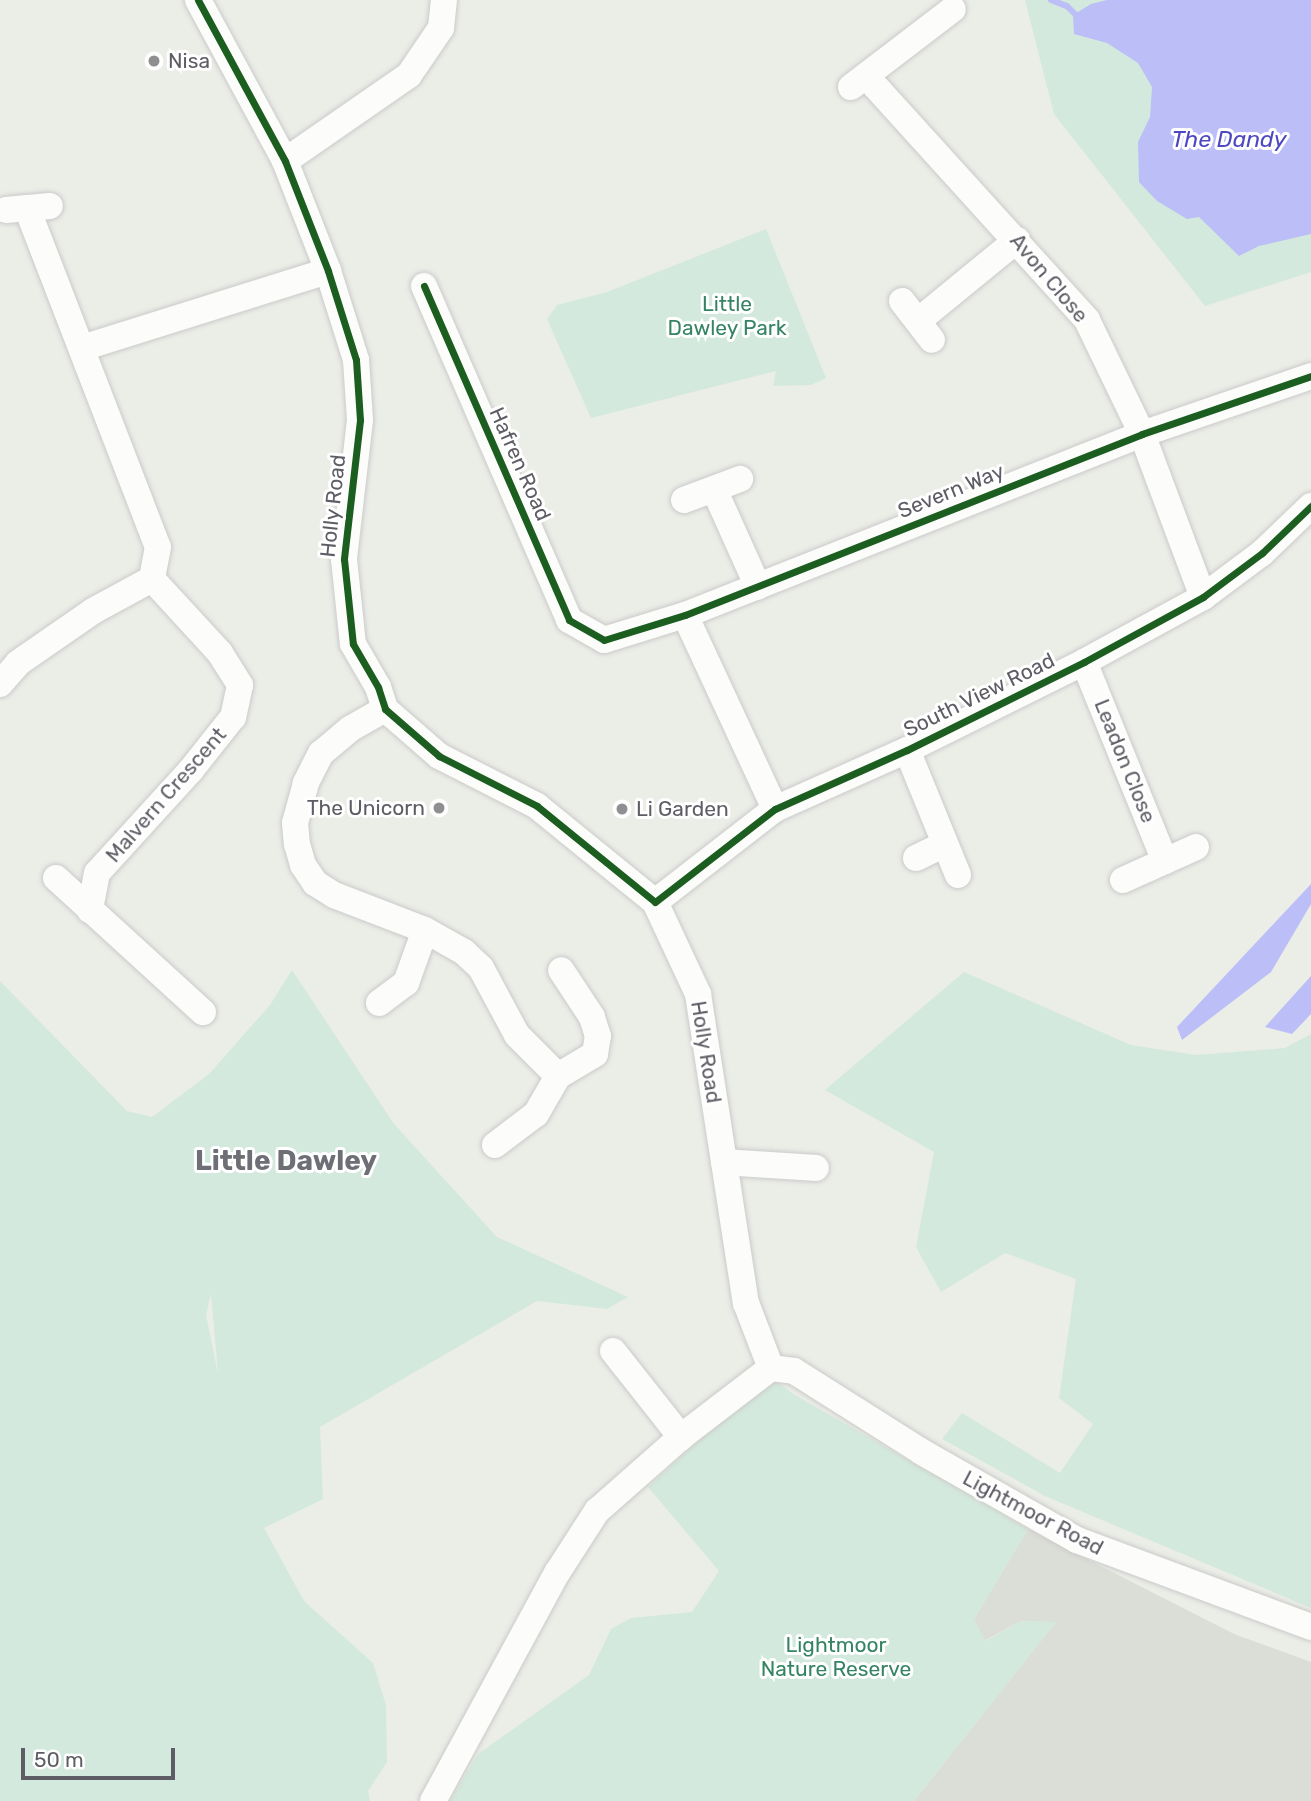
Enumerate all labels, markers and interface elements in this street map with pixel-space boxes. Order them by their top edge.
place label: Nisa [168,48,210,74]
marker: Nisa [146,53,162,69]
water label: The Dandy [1171,125,1287,153]
street label: Avon Close [1005,228,1093,328]
park label: Little Dawley Park [667,291,787,341]
street label: Hafren Road [484,403,556,525]
street label: Holly Road [315,453,351,559]
street label: Severn Way [894,458,1008,524]
street label: South View Road [899,647,1059,743]
street label: Leadon Close [1089,696,1161,826]
street label: Malvern Crescent [101,722,231,868]
place label: The Unicorn [307,795,425,821]
place label: Li Garden [636,796,729,822]
marker: The Unicorn [431,800,447,816]
marker: Li Garden [614,801,630,817]
street label: Holly Road [685,999,727,1105]
district label: Little Dawley [195,1144,377,1178]
street label: Lightmoor Road [958,1465,1108,1561]
park label: Lightmoor Nature Reserve [761,1632,911,1682]
scale bar [24,1734,178,1778]
text: 50 m [34,1747,84,1772]

